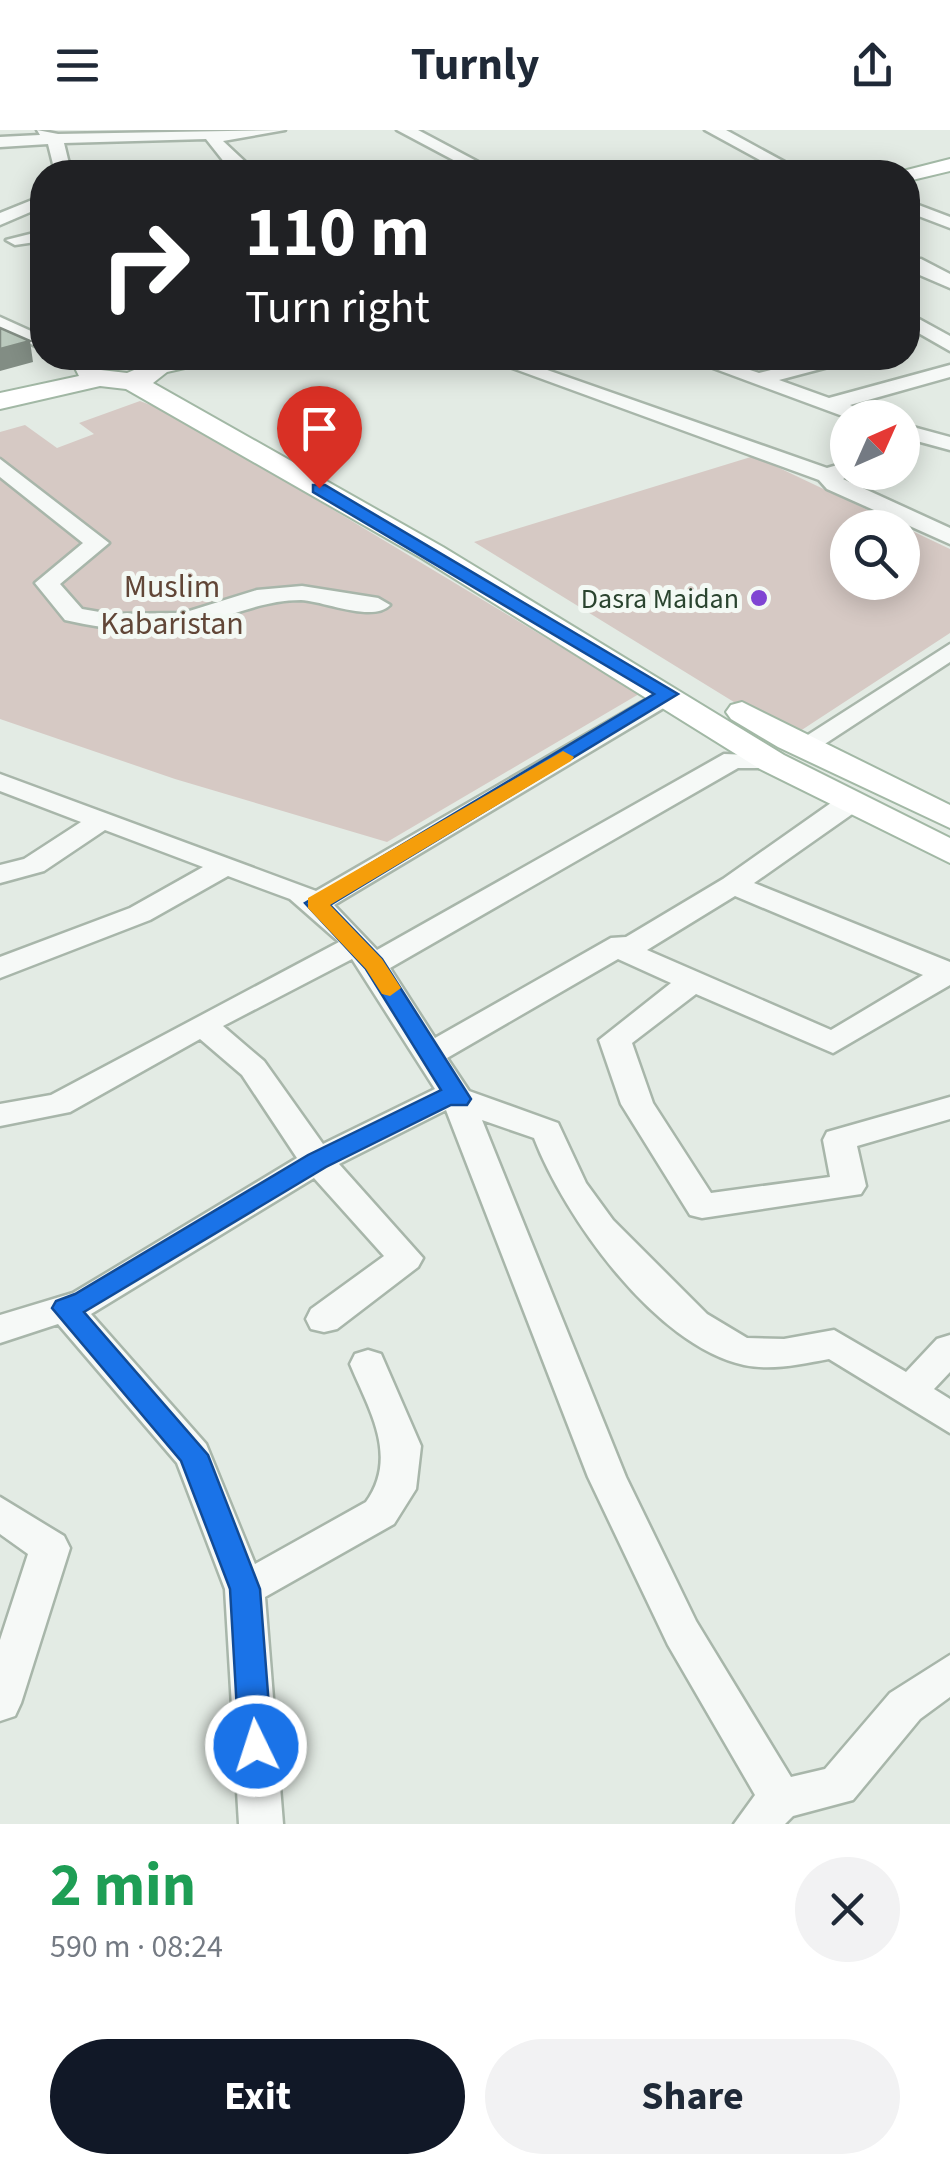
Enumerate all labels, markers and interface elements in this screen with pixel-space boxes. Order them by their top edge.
text: Turnly [411,33,539,97]
icon: menu [50,38,105,93]
icon: share [845,38,900,93]
text: 110 m [245,183,430,283]
icon: right [80,200,210,330]
text: Turn right [245,276,430,340]
pin [277,386,362,489]
north arrow [830,400,920,490]
map controls [830,400,920,600]
icon: arrive [292,401,347,456]
button: search [830,510,920,600]
park label: Muslim Kabaristan [100,564,244,647]
place label: Dasra Maidan [581,579,739,619]
marker: Dasra Maidan [748,587,770,609]
position arrow [204,1694,308,1798]
text: 2 min [50,1844,196,1929]
button: close [795,1857,900,1962]
text: 590 m · 08:24 [50,1924,223,1970]
button: Exit [50,2039,465,2154]
button: Share [485,2039,900,2154]

